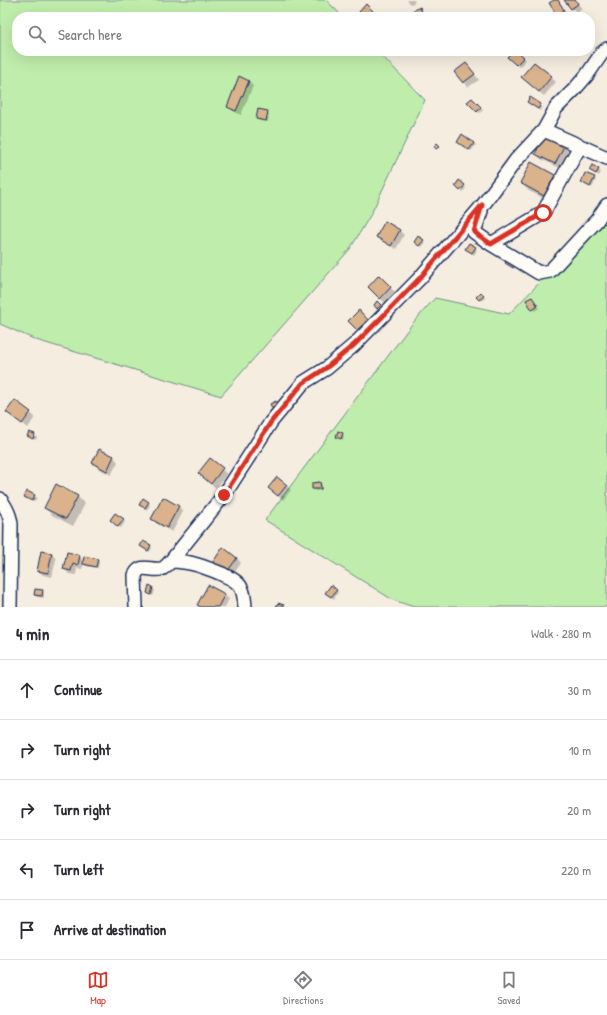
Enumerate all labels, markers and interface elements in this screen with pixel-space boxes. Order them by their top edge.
search box [12,12,595,56]
icon: search [26,23,48,45]
text: Search here [58,24,122,45]
route start [534,204,552,222]
route end [215,486,233,504]
text: 4 min [16,622,49,645]
text: Walk · 280 m [531,624,591,642]
icon: ahead [16,679,38,701]
text: Continue [54,679,102,700]
text: 30 m [568,681,591,699]
icon: right [16,739,38,761]
text: Turn right [54,739,110,760]
text: 10 m [569,741,591,759]
icon: right [16,799,38,821]
text: Turn right [54,799,110,820]
text: 20 m [567,801,591,819]
icon: left [16,859,38,881]
text: Turn left [54,859,104,880]
text: 220 m [561,861,591,879]
icon: arrive [16,919,38,941]
text: Arrive at destination [54,919,166,940]
tab: Map [87,969,109,1007]
tab: Directions [283,969,324,1007]
tab: Saved [498,969,520,1007]

